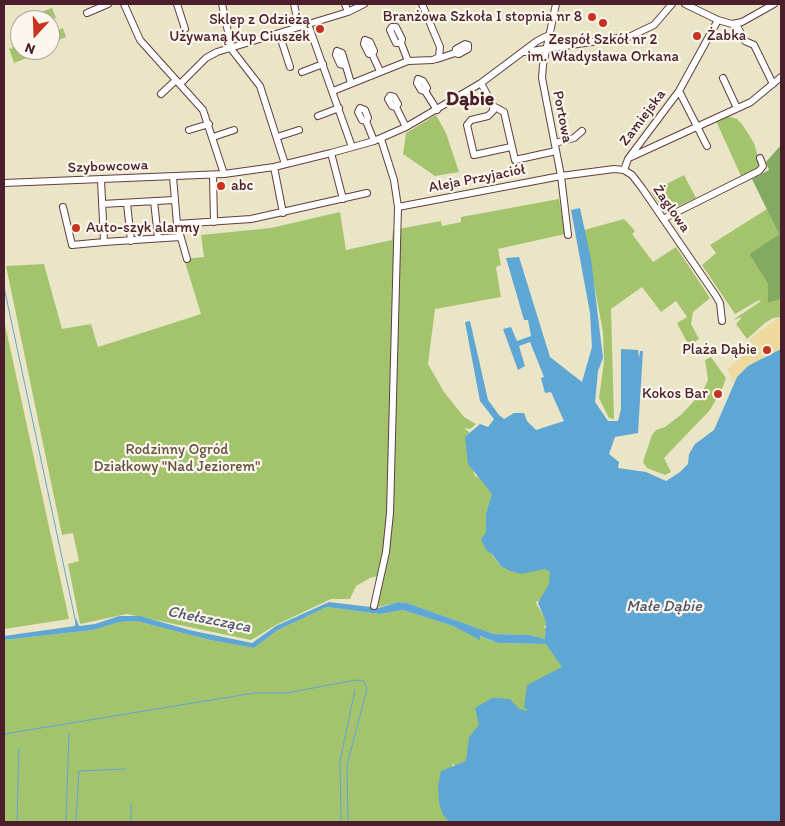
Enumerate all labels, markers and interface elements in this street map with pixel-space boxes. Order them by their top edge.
place label: Branżowa Szkoła I stopnia nr 8 [383,8,582,26]
north arrow [10,10,60,60]
place label: Sklep z Odzieżą Używaną Kup Ciuszek [169,11,310,46]
marker: Branżowa Szkoła I stopnia nr 8 [586,11,598,23]
marker: Zespół Szkół nr 2 im. Władysława Orkana [597,17,609,29]
marker: Sklep z Odzieżą Używaną Kup Ciuszek [314,23,326,35]
place label: Żabka [707,27,746,45]
marker: Żabka [691,30,703,42]
place label: Zespół Szkół nr 2 im. Władysława Orkana [527,31,679,66]
text: N [23,39,37,58]
street label: Zamiejska [616,86,670,150]
district label: Dąbie [446,88,494,112]
street label: Portowa [548,89,576,145]
street label: Szybowcowa [67,157,149,177]
street label: Aleja Przyjaciół [427,161,527,197]
place label: abc [231,177,253,195]
marker: abc [215,180,227,192]
street label: Żaglowa [648,182,694,236]
place label: Auto-szyk alarmy [86,219,199,237]
marker: Auto-szyk alarmy [70,222,82,234]
place label: Plaża Dąbie [682,341,757,359]
marker: Plaża Dąbie [761,344,773,356]
place label: Kokos Bar [642,385,708,403]
marker: Kokos Bar [712,388,724,400]
park label: Rodzinny Ogród Działkowy "Nad Jeziorem" [93,441,261,476]
water label: Małe Dąbie [626,597,702,617]
water label: Chełszcząca [166,603,252,637]

